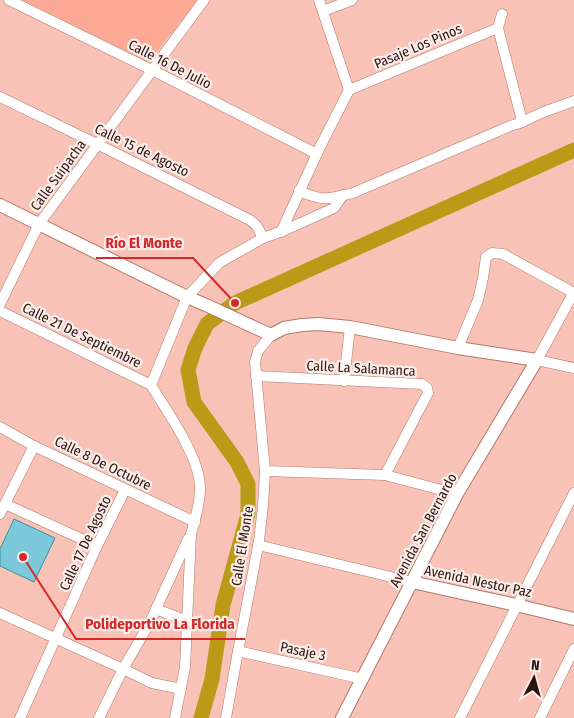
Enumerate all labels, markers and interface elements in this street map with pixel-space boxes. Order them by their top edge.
street label: Pasaje Los Pinos [372,20,465,73]
street label: Calle 16 De Julio [125,36,214,93]
street label: Calle 15 de Agosto [92,120,192,181]
street label: Calle Suipacha [27,136,90,214]
callout: Río El Monte [96,228,193,258]
text: Río El Monte [106,234,183,252]
street label: Calle 21 De Septiembre [20,299,144,372]
street label: Calle La Salamanca [306,357,416,380]
street label: Calle 8 De Octubre [52,433,154,494]
street label: Avenida San Bernardo [386,470,461,590]
street label: Calle 17 De Agosto [56,493,115,593]
street label: Calle El Monte [228,505,257,587]
street label: Avenida Nestor Paz [423,562,534,601]
callout: Polideportivo La Florida [76,609,245,639]
text: Polideportivo La Florida [85,615,235,633]
street label: Pasaje 3 [279,638,327,665]
north arrow [509,653,559,703]
text: N [530,657,540,674]

